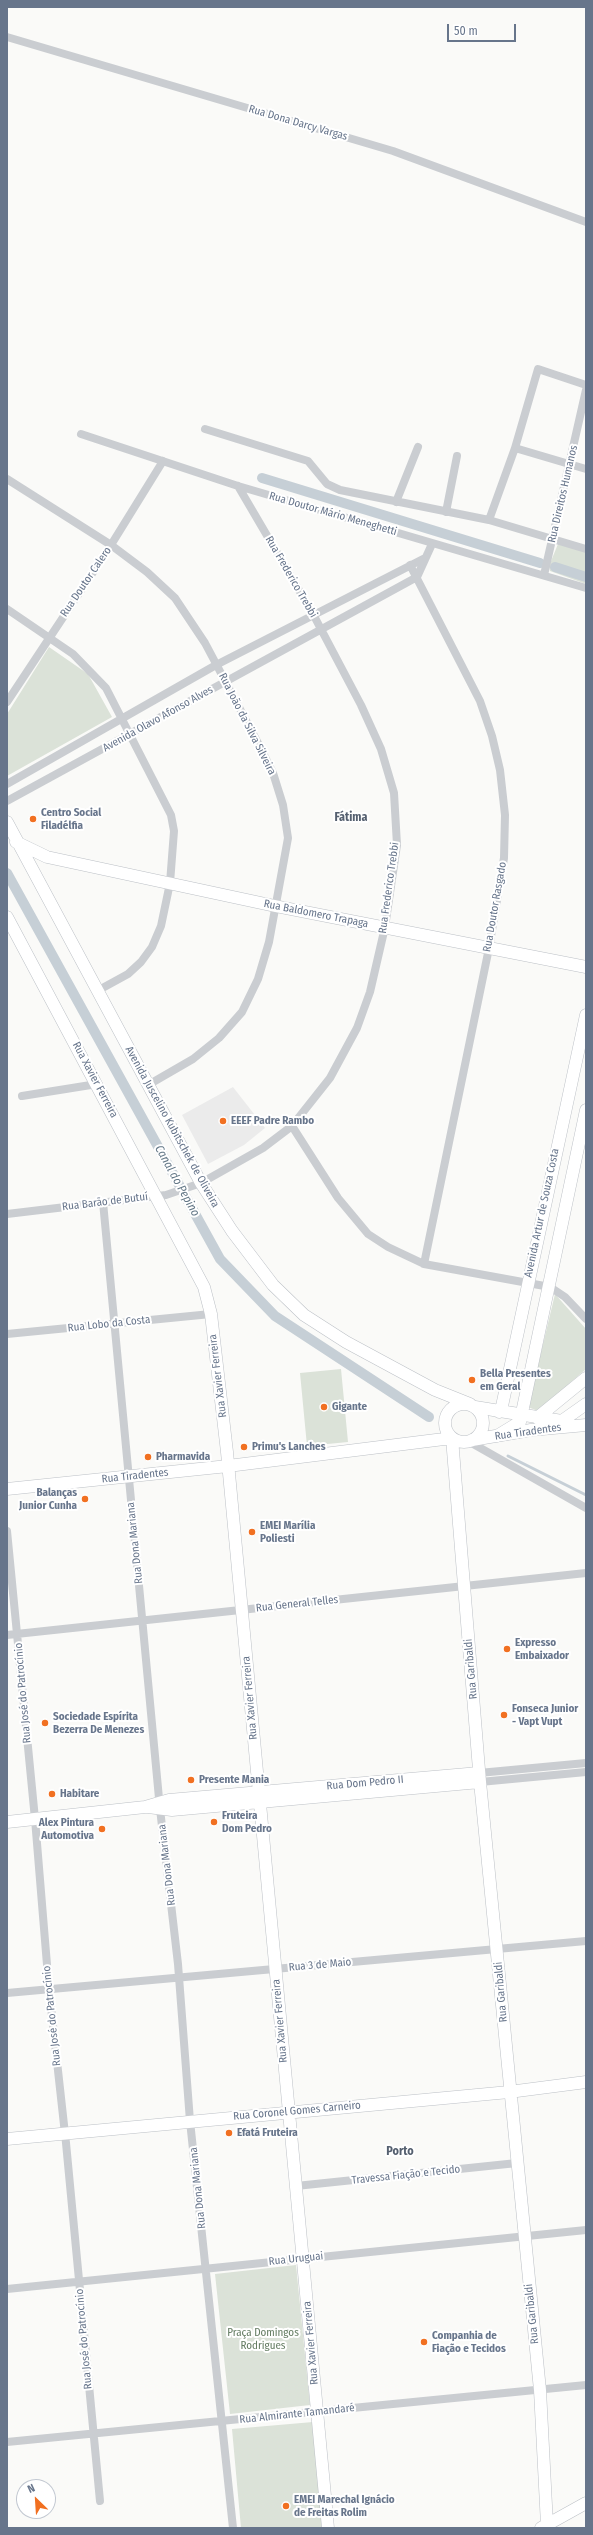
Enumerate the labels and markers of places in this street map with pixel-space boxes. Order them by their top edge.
place label: Centro Social Filadélfia [41,806,101,832]
marker: Centro Social Filadélfia [28,814,38,824]
place label: EEEF Padre Rambo [231,1114,314,1128]
marker: EEEF Padre Rambo [218,1116,228,1126]
place label: Bella Presentes em Geral [480,1367,551,1393]
marker: Bella Presentes em Geral [467,1375,477,1385]
place label: Gigante [332,1400,367,1414]
marker: Gigante [319,1402,329,1412]
place label: Primu's Lanches [252,1440,325,1454]
marker: Primu's Lanches [239,1442,249,1452]
place label: Pharmavida [156,1450,210,1464]
marker: Pharmavida [143,1452,153,1462]
place label: Balanças Junior Cunha [19,1486,77,1512]
marker: Balanças Junior Cunha [80,1494,90,1504]
place label: EMEI Marília Poliesti [260,1519,315,1545]
marker: EMEI Marília Poliesti [247,1527,257,1537]
place label: Expresso Embaixador [515,1636,569,1662]
marker: Expresso Embaixador [502,1644,512,1654]
place label: Fonseca Junior - Vapt Vupt [512,1702,578,1728]
place label: Sociedade Espírita Bezerra De Menezes [53,1710,144,1736]
marker: Fonseca Junior - Vapt Vupt [499,1710,509,1720]
marker: Sociedade Espírita Bezerra De Menezes [40,1718,50,1728]
place label: Presente Mania [199,1773,269,1787]
marker: Presente Mania [186,1775,196,1785]
place label: Habitare [60,1787,99,1801]
marker: Habitare [47,1789,57,1799]
place label: Fruteira Dom Pedro [222,1809,272,1835]
place label: Alex Pintura Automotiva [39,1816,94,1842]
marker: Fruteira Dom Pedro [209,1817,219,1827]
marker: Alex Pintura Automotiva [97,1824,107,1834]
place label: Efatá Fruteira [237,2126,298,2140]
marker: Efatá Fruteira [224,2128,234,2138]
place label: Companhia de Fiação e Tecidos [432,2329,506,2355]
marker: Companhia de Fiação e Tecidos [419,2337,429,2347]
place label: EMEI Marechal Ignácio de Freitas Rolim [294,2493,395,2519]
marker: EMEI Marechal Ignácio de Freitas Rolim [281,2501,291,2511]

